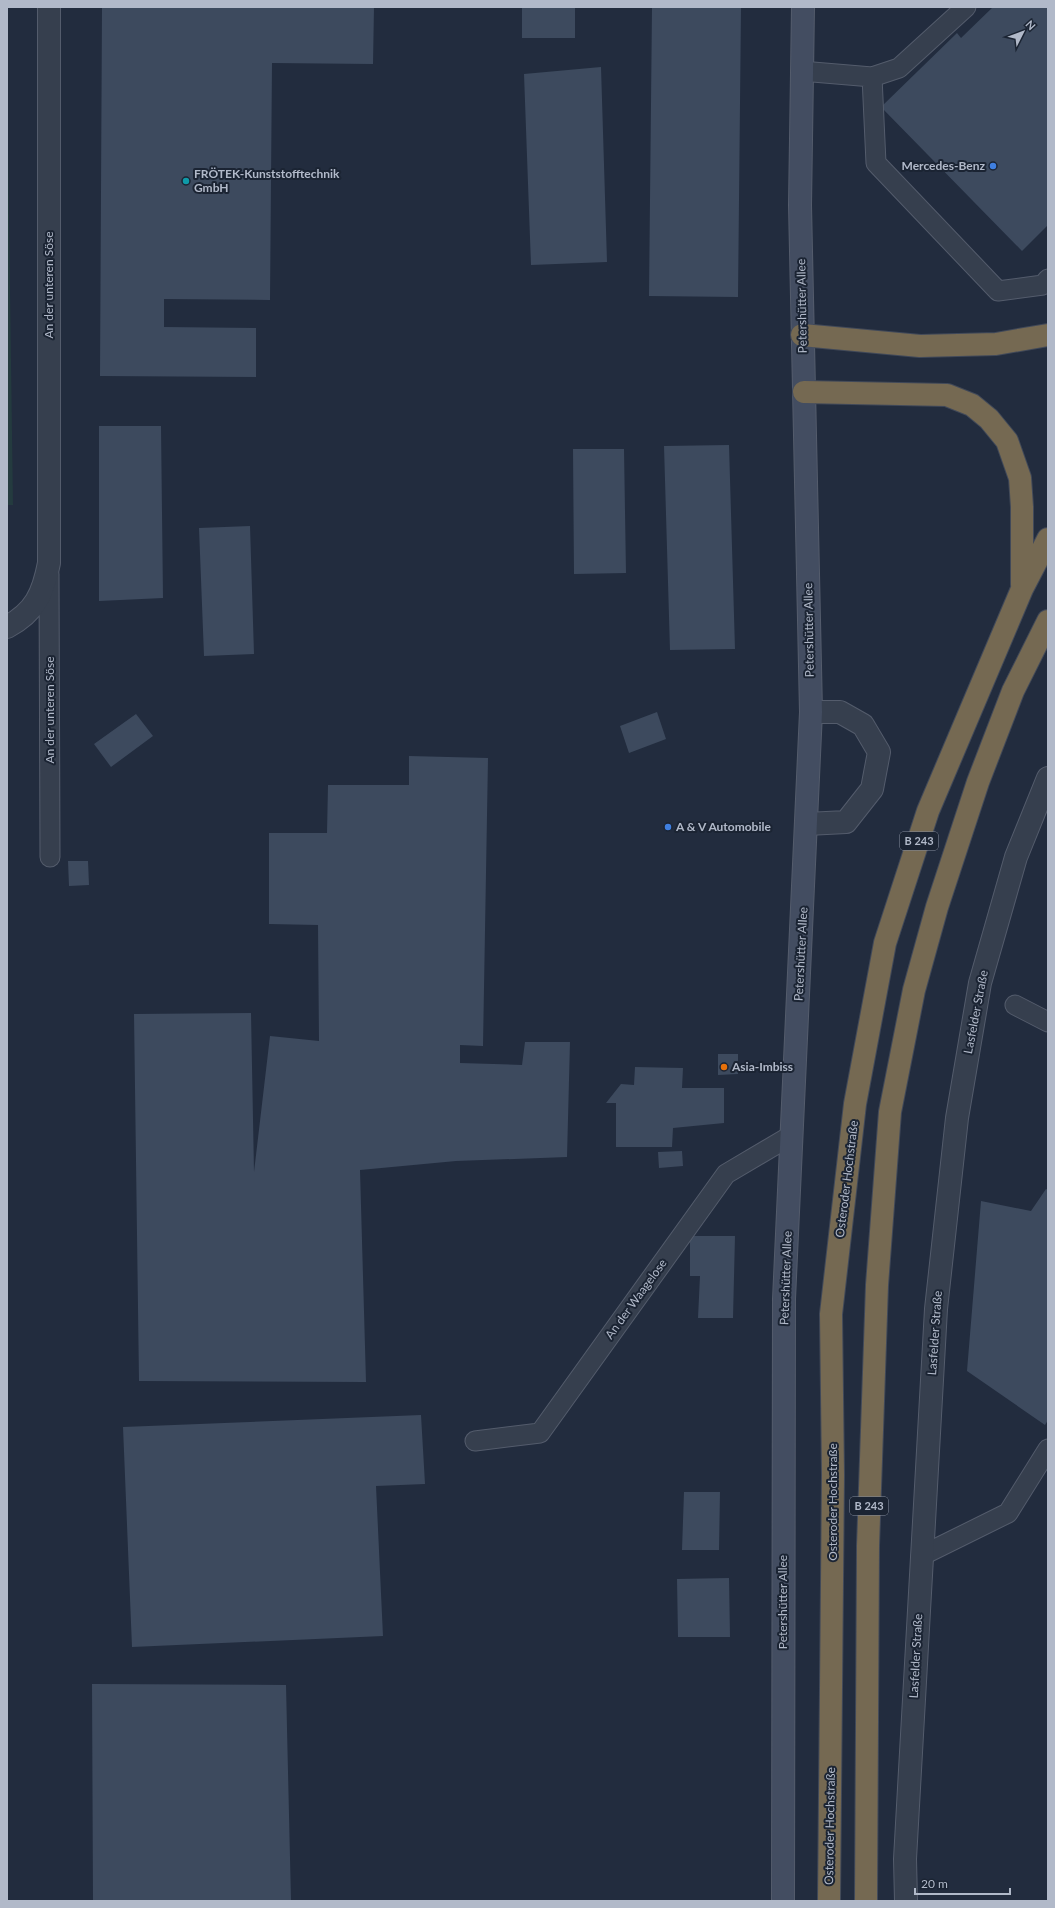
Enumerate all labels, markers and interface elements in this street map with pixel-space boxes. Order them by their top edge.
north arrow [1003,12,1043,52]
text: N [1023,17,1038,32]
place label: Mercedes-Benz [902,158,985,173]
marker: Mercedes-Benz [988,161,998,171]
place label: FRÖTEK-Kunststofftechnik GmbH [194,166,340,195]
marker: FRÖTEK-Kunststofftechnik GmbH [181,176,191,186]
street label: An der unteren Söse [41,231,56,339]
street label: Petershütter Allee [793,259,810,353]
street label: Petershütter Allee [800,583,817,677]
street label: An der unteren Söse [42,656,57,764]
place label: A & V Automobile [675,819,771,834]
marker: A & V Automobile [663,822,673,832]
road number: B 243 [900,832,938,850]
street label: Petershütter Allee [791,906,810,1002]
street label: Lasfelder Straße [960,969,991,1055]
place label: Asia-Imbiss [731,1059,793,1074]
marker: Asia-Imbiss [719,1062,729,1072]
street label: Osteroder Hochstraße [832,1120,861,1238]
street label: Petershütter Allee [776,1231,795,1325]
street label: An der Waagelose [602,1256,670,1342]
street label: Lasfelder Straße [924,1290,945,1376]
street label: Osteroder Hochstraße [825,1443,840,1561]
road number: B 243 [850,1497,888,1515]
street label: Petershütter Allee [775,1555,790,1649]
street label: Lasfelder Straße [906,1613,925,1699]
street label: Osteroder Hochstraße [821,1767,838,1885]
scale bar [915,1870,1010,1896]
text: 20 m [921,1876,948,1891]

